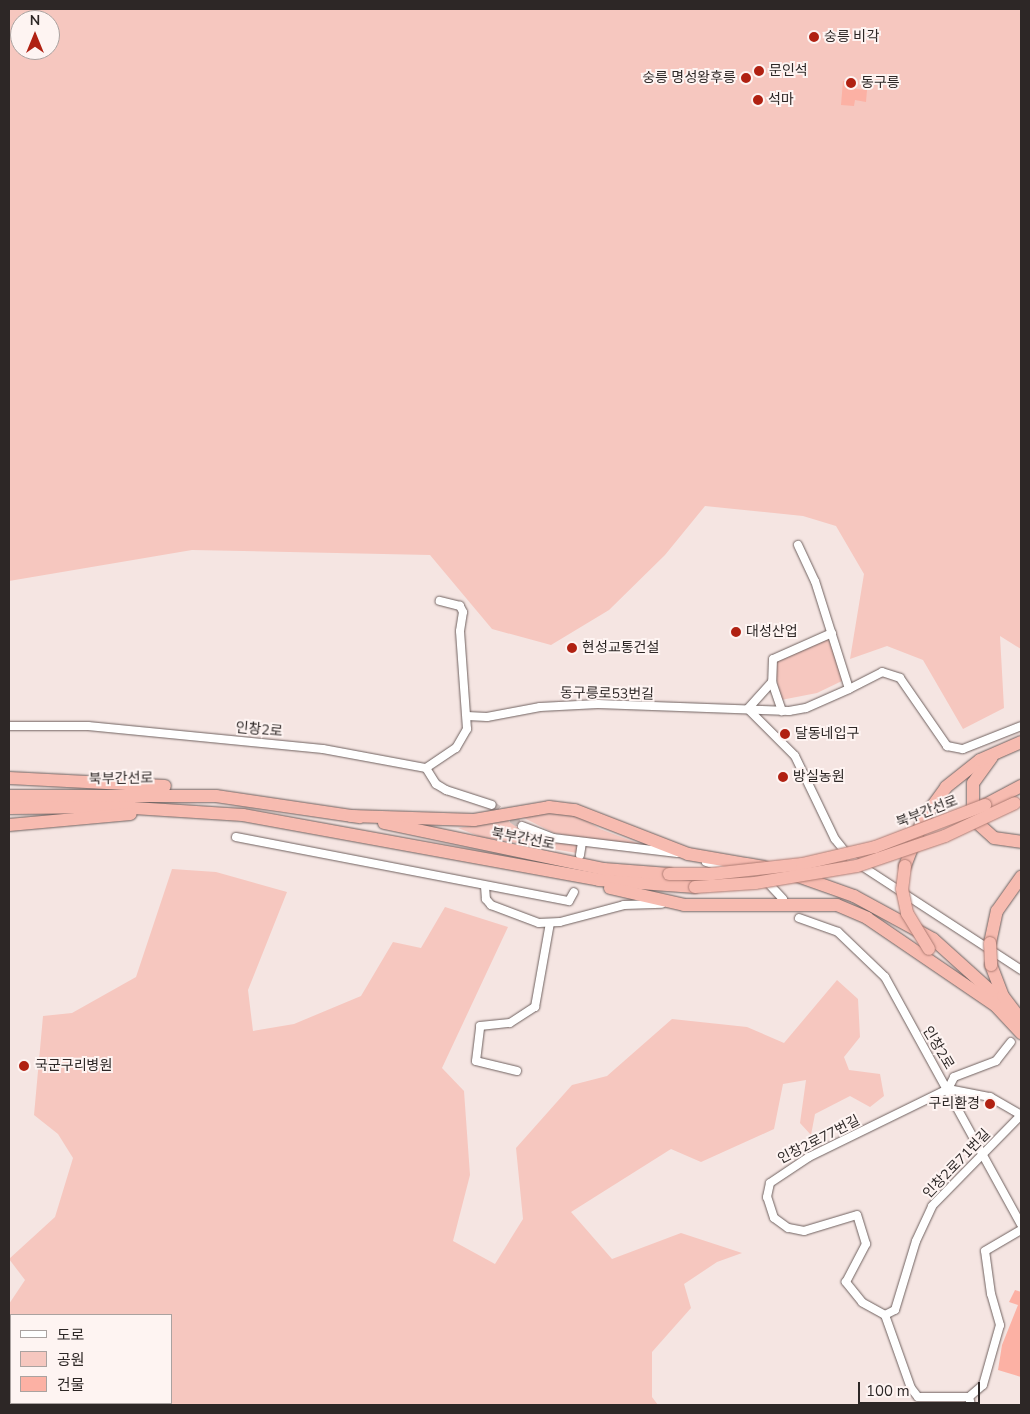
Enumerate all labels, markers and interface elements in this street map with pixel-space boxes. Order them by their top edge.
north arrow [10,10,60,60]
text: N [30,11,40,30]
place label: 숭릉 비각 [824,29,879,45]
marker: 숭릉 비각 [808,31,820,43]
place label: 문인석 [769,63,808,79]
marker: 문인석 [753,65,765,77]
place label: 숭릉 명성왕후릉 [642,70,736,86]
marker: 숭릉 명성왕후릉 [740,72,752,84]
place label: 동구릉 [861,75,900,91]
marker: 동구릉 [845,77,857,89]
place label: 석마 [768,92,794,108]
marker: 석마 [752,94,764,106]
place label: 대성산업 [746,624,798,640]
marker: 대성산업 [730,626,742,638]
place label: 현성교통건설 [582,640,659,656]
marker: 현성교통건설 [566,642,578,654]
street label: 동구릉로53번길 [560,685,654,703]
street label: 인창2로 [235,720,283,740]
place label: 달동네입구 [795,726,859,742]
marker: 달동네입구 [779,728,791,740]
place label: 방실농원 [793,769,845,785]
street label: 북부간선로 [89,770,153,788]
marker: 방실농원 [777,771,789,783]
street label: 북부간선로 [894,793,960,831]
street label: 북부간선로 [490,825,556,853]
street label: 인창2로 [919,1024,957,1072]
place label: 국군구리병원 [35,1058,112,1074]
marker: 국군구리병원 [17,1059,31,1073]
place label: 구리환경 [928,1096,980,1112]
marker: 구리환경 [984,1098,996,1110]
street label: 인창2로77번길 [775,1112,863,1168]
street label: 인창2로71번길 [920,1126,994,1202]
legend [10,1314,172,1404]
text: 도로 [57,1325,85,1345]
text: 공원 [57,1350,85,1370]
scale bar [860,1372,982,1404]
text: 건물 [57,1375,85,1395]
text: 100 m [866,1381,910,1401]

